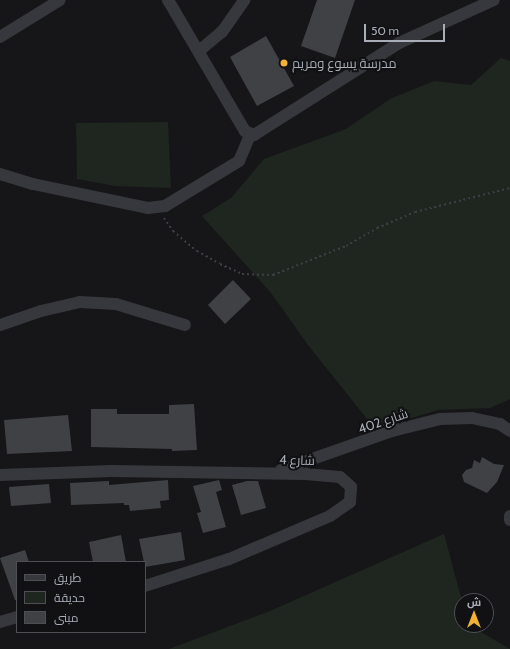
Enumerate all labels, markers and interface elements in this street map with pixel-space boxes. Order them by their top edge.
scale bar [366,16,447,42]
text: 50 m [371,23,399,38]
place label: مدرسة يسوع ومريم [292,55,397,71]
marker: مدرسة يسوع ومريم [279,58,289,68]
street label: شارع 402 [356,405,410,437]
street label: شارع 4 [279,452,315,468]
legend [16,561,146,633]
text: طريق [54,570,81,585]
text: حديقة [54,590,85,605]
north arrow [454,593,494,633]
text: ش [467,595,481,609]
text: مبنى [54,610,79,625]

